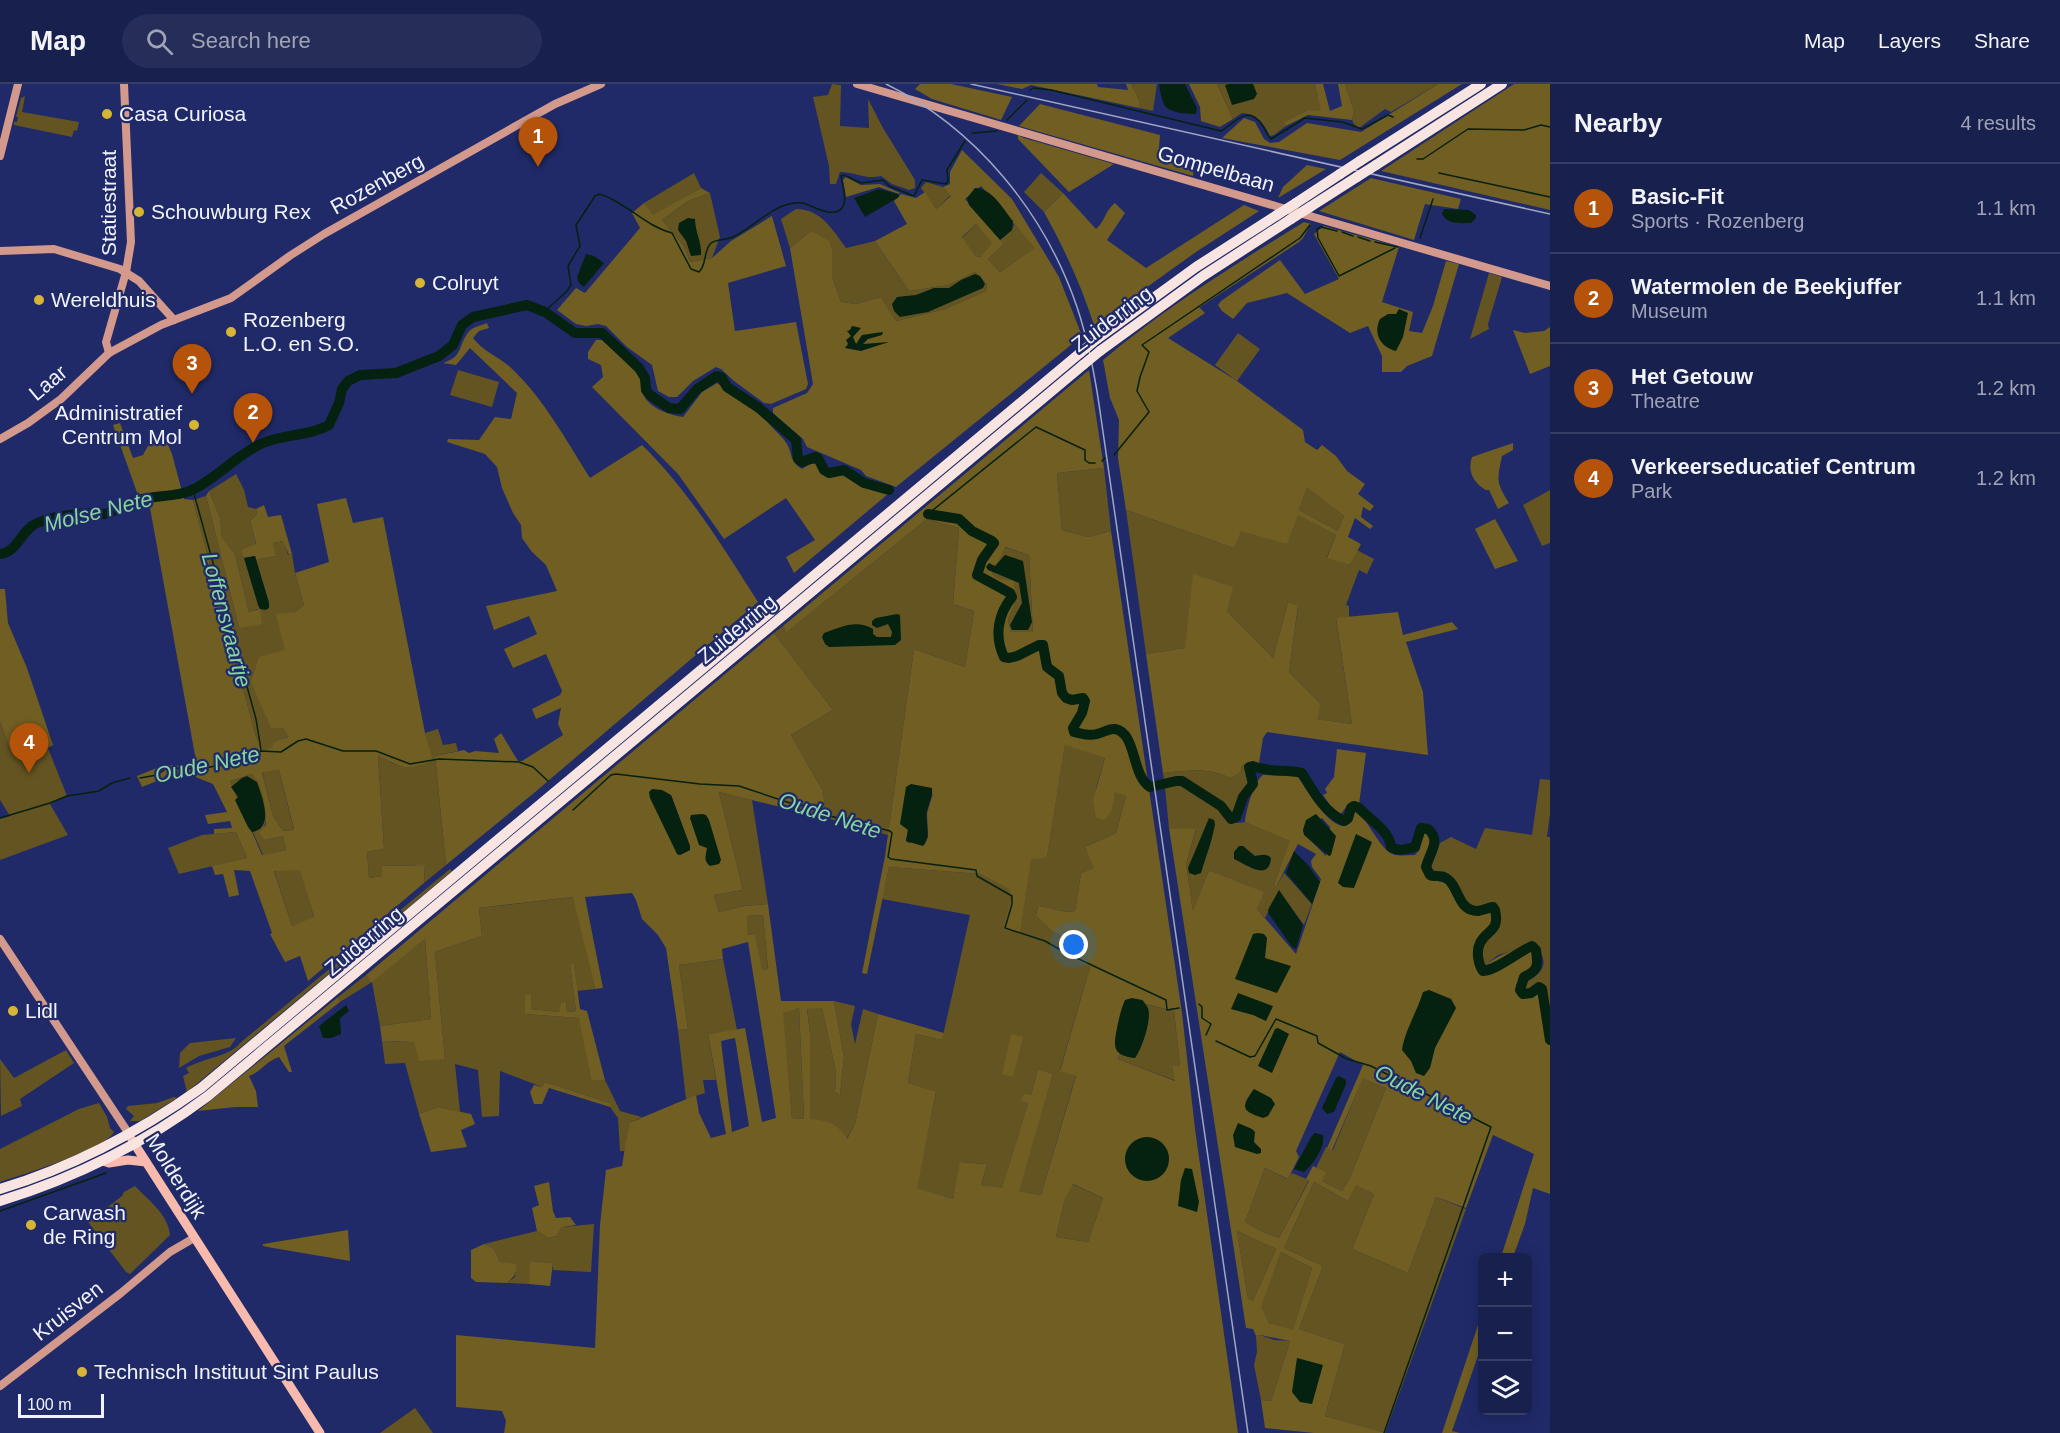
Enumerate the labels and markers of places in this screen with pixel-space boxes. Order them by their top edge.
place label: Casa Curiosa [119,102,247,125]
marker: Casa Curiosa [100,107,114,121]
pin: 1 [518,118,558,167]
place label: Schouwburg Rex [151,200,311,223]
marker: Schouwburg Rex [132,205,146,219]
place label: Colruyt [432,271,499,294]
marker: Colruyt [413,276,427,290]
place label: Wereldhuis [51,288,156,311]
marker: Wereldhuis [32,293,46,307]
place label: Rozenberg L.O. en S.O. [243,308,360,355]
marker: Rozenberg L.O. en S.O. [224,325,238,339]
pin: 3 [172,344,212,394]
pin: 2 [234,394,272,443]
place label: Administratief Centrum Mol [55,401,182,448]
marker: Administratief Centrum Mol [187,418,201,432]
pin: 4 [9,724,48,773]
place label: Lidl [25,999,58,1022]
marker: Lidl [6,1004,20,1018]
place label: Carwash de Ring [43,1201,126,1248]
marker: Carwash de Ring [24,1218,38,1232]
place label: Technisch Instituut Sint Paulus [94,1360,379,1383]
marker: Technisch Instituut Sint Paulus [75,1365,89,1379]

